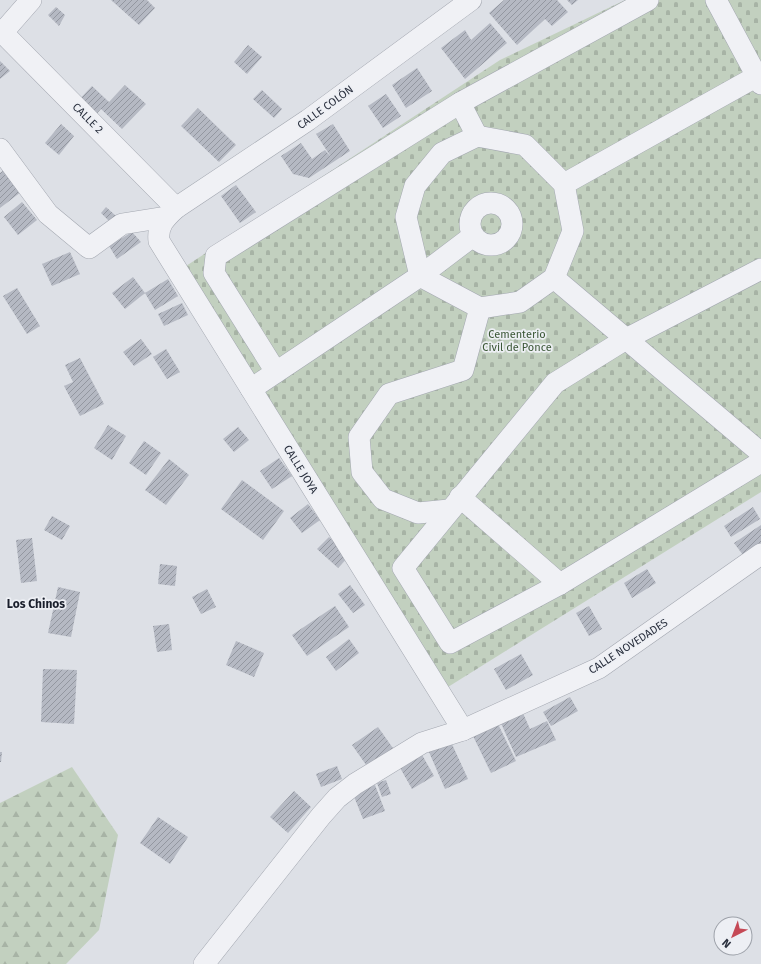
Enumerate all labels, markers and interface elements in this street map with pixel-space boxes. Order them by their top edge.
street label: CALLE COLÓN [294,82,356,132]
street label: CALLE 2 [70,100,106,136]
park label: Cementerio Civil de Ponce [482,328,552,354]
street label: CALLE JOYA [281,443,321,496]
district label: Los Chinos [7,597,65,611]
street label: CALLE NOVEDADES [586,616,670,677]
north arrow [713,916,753,956]
text: N [720,936,734,950]

